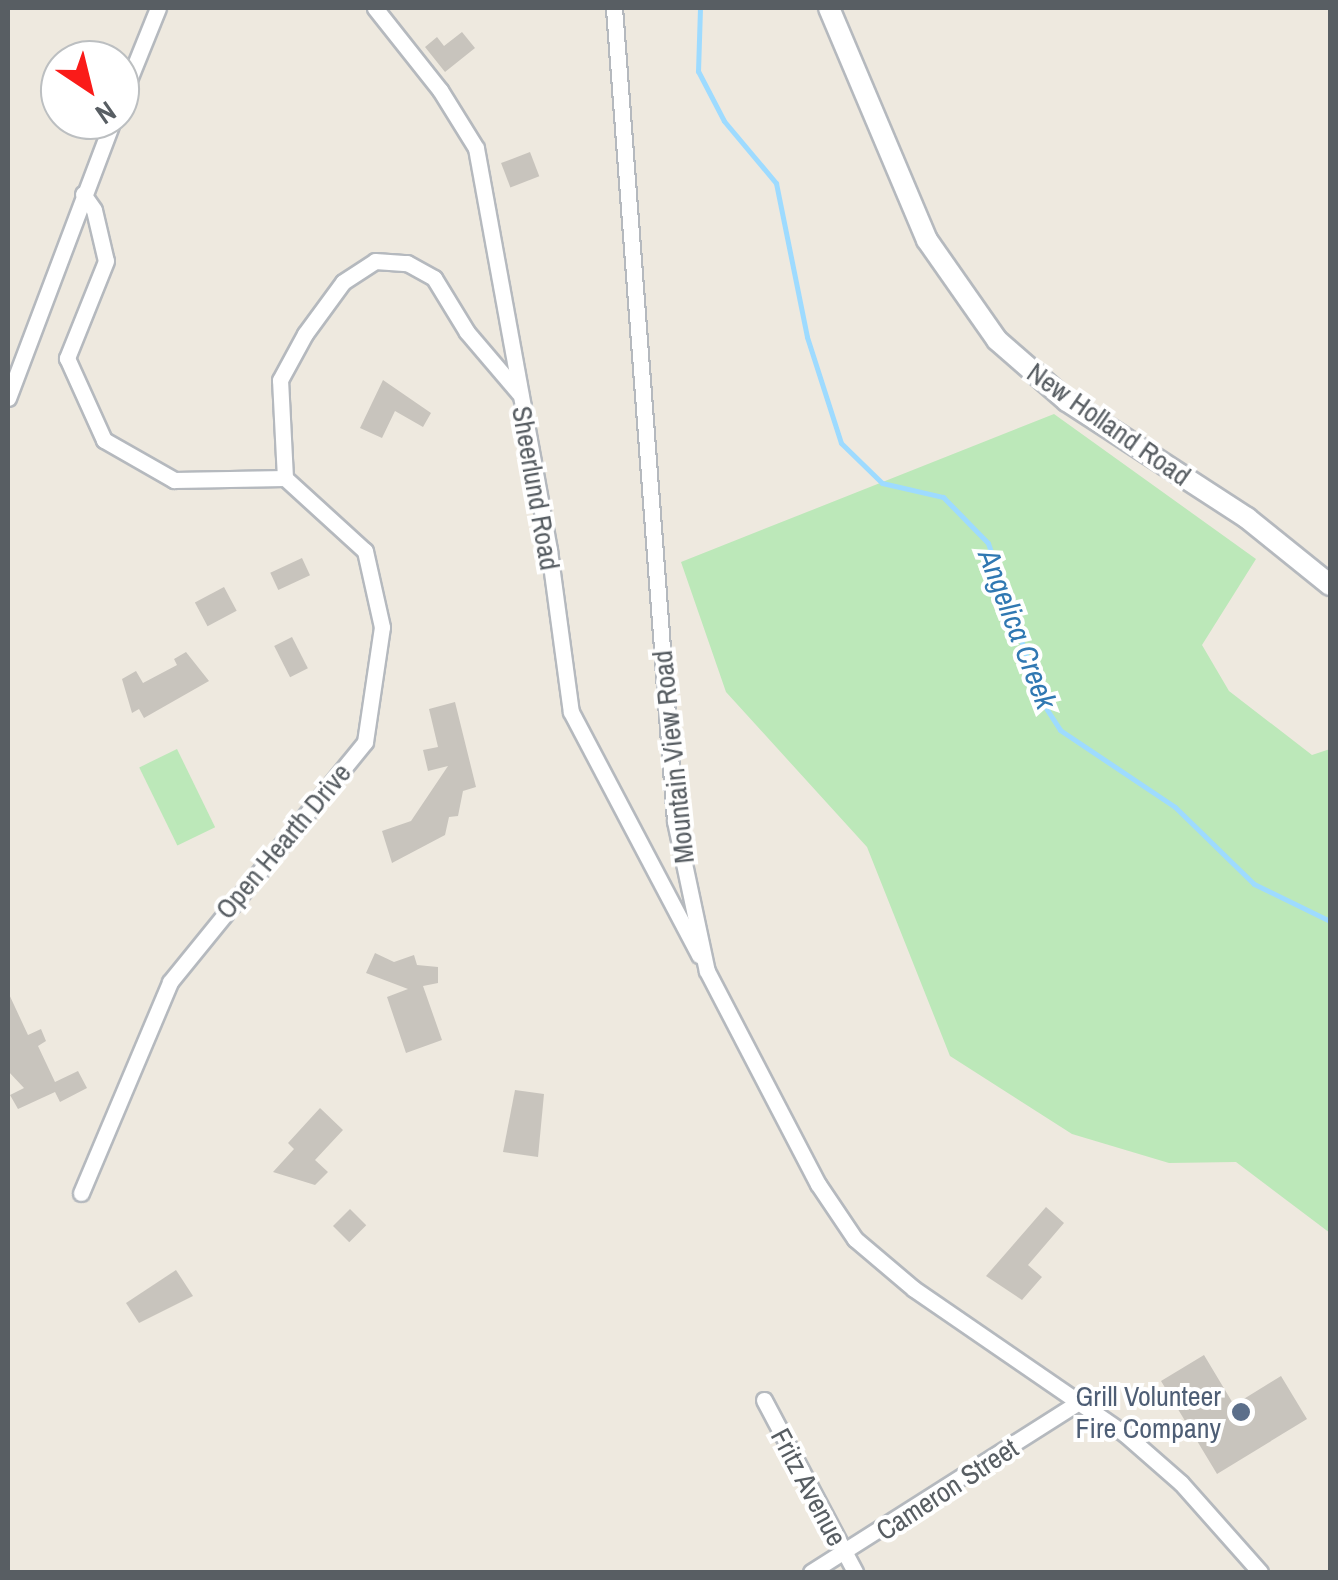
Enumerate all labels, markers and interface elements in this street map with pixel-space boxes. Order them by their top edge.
north arrow [40,40,140,140]
text: N [88,93,124,133]
street label: New Holland Road [1021,355,1197,493]
street label: Sheerlund Road [505,403,567,573]
water label: Angelica Creek [971,544,1065,714]
street label: Mountain View Road [645,649,701,865]
street label: Open Hearth Drive [208,756,358,926]
place label: Grill Volunteer Fire Company [1076,1379,1221,1445]
marker: Grill Volunteer Fire Company [1230,1401,1252,1423]
street label: Fritz Avenue [764,1422,854,1552]
street label: Cameron Street [870,1431,1024,1547]

